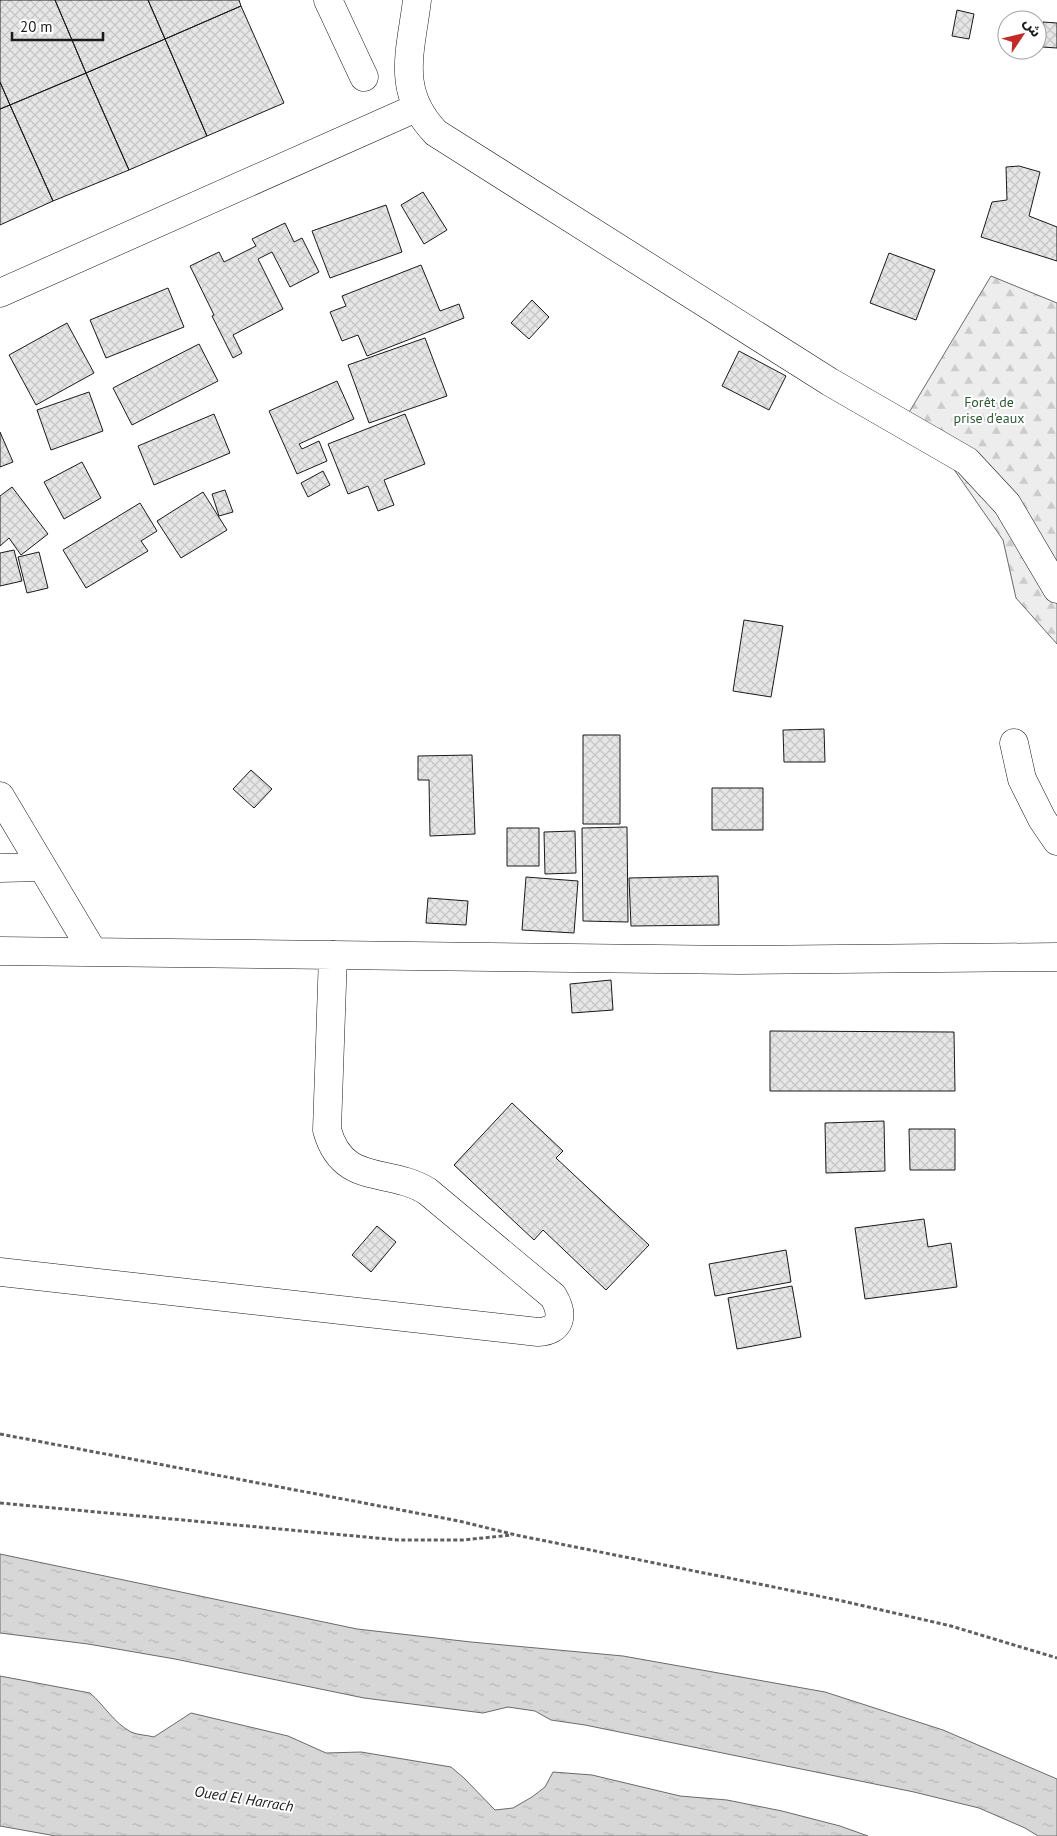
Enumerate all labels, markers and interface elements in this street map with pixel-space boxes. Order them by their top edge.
scale bar [12,10,104,42]
north arrow [997,10,1047,60]
text: ش [1020,15,1046,41]
text: 20 m [20,17,53,36]
park label: Forêt de prise d'eaux [954,393,1024,427]
water label: Oued El Harrach [193,1781,295,1816]

